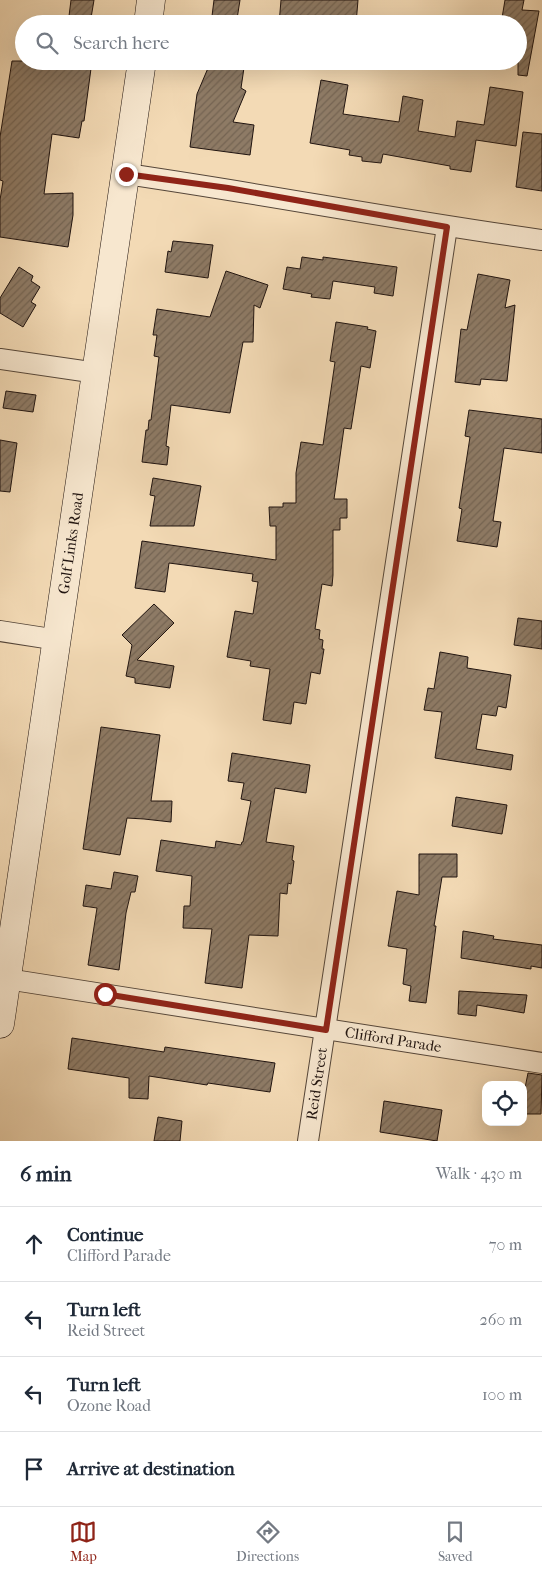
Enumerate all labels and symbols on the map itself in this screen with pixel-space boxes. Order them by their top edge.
route end [115,163,138,186]
street label: Golf Links Road [55,490,87,595]
route start [94,983,117,1006]
street label: Clifford Parade [344,1023,443,1056]
street label: Reid Street [302,1045,331,1121]

